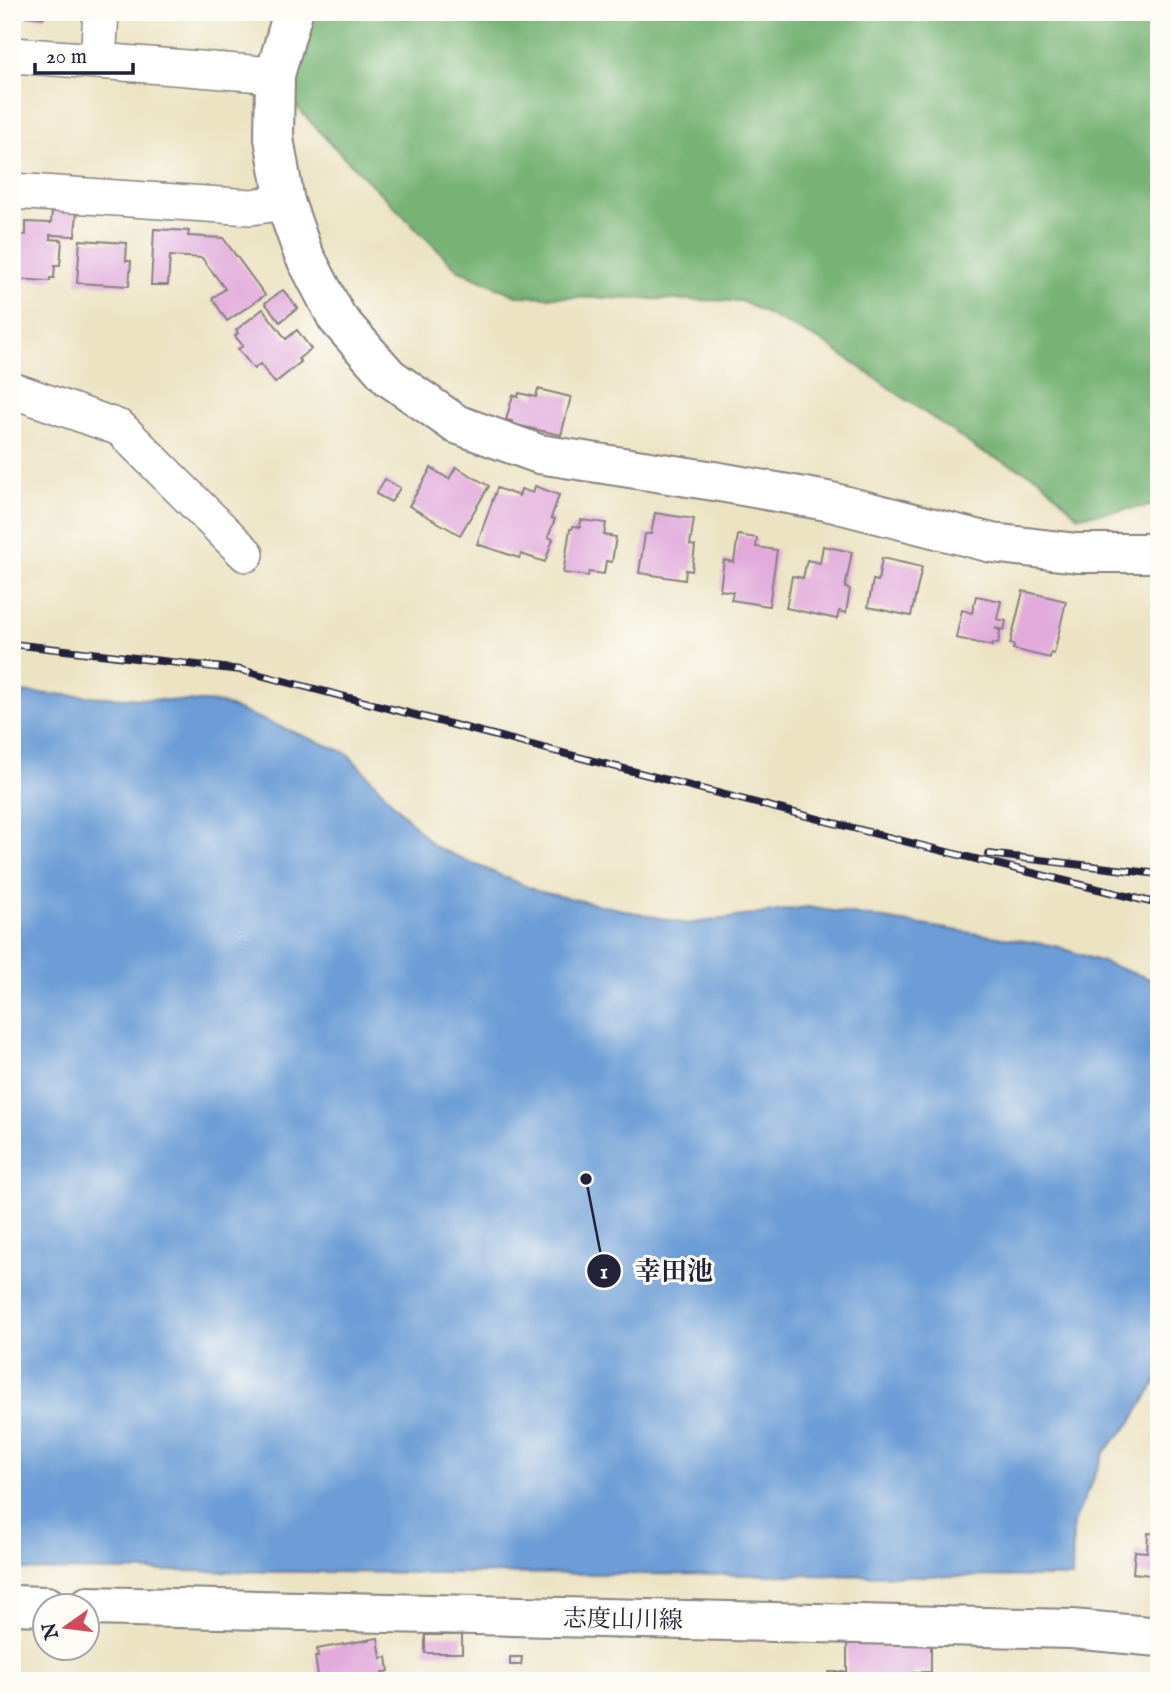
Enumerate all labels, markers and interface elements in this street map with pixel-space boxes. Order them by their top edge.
scale bar [35,32,133,76]
text: 20 m [46,44,87,71]
callout: 幸田池 [586,1247,727,1294]
text: 幸田池 [635,1256,713,1289]
text: 1 [600,1259,608,1286]
north arrow [32,1592,102,1662]
street label: 志度山川線 [563,1604,683,1637]
text: N [38,1619,65,1642]

